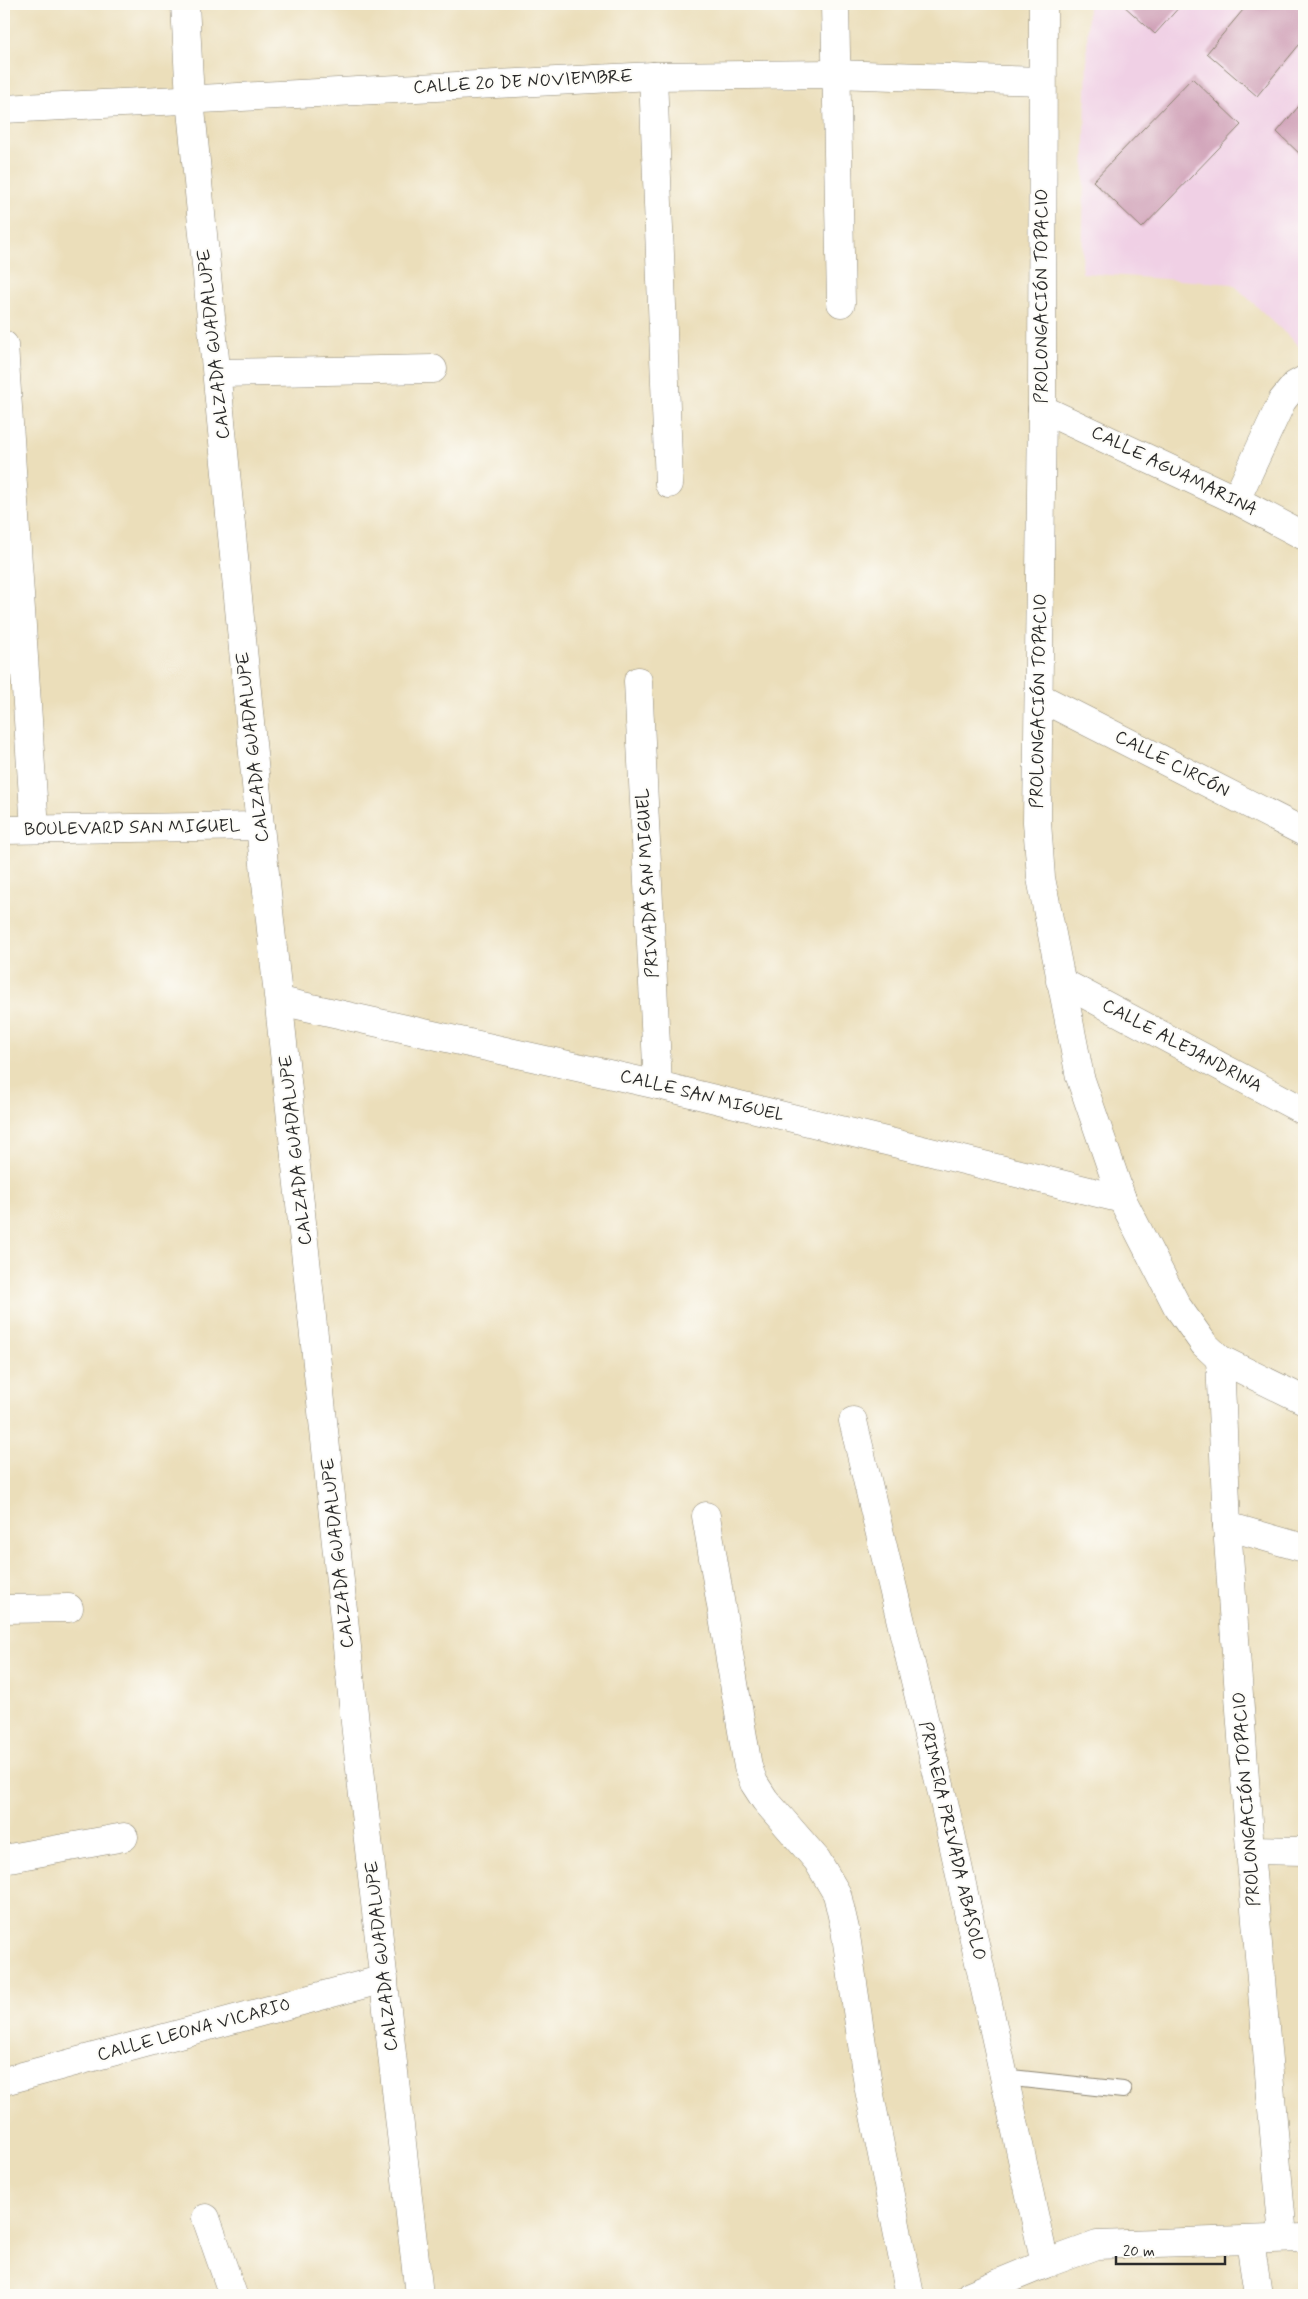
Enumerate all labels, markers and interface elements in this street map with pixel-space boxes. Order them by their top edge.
street label: CALLE 20 DE NOVIEMBRE [413,64,634,100]
street label: PROLONGACIÓN TOPACIO [1030,188,1054,404]
street label: CALZADA GUADALUPE [192,247,236,441]
street label: CALLE AGUAMARINA [1087,420,1261,522]
street label: PROLONGACIÓN TOPACIO [1025,593,1053,809]
street label: CALZADA GUADALUPE [231,650,275,844]
street label: CALLE CIRCÓN [1111,725,1233,803]
street label: PRIVADA SAN MIGUEL [631,787,665,979]
street label: BOULEVARD SAN MIGUEL [24,814,240,842]
street label: CALLE ALEJANDRINA [1098,994,1266,1098]
street label: CALZADA GUADALUPE [274,1053,318,1247]
street label: CALLE SAN MIGUEL [617,1064,787,1128]
street label: CALZADA GUADALUPE [316,1456,360,1650]
street label: PROLONGACIÓN TOPACIO [1228,1691,1266,1907]
street label: PRIMERA PRIVADA ABASOLO [913,1719,991,1963]
street label: CALZADA GUADALUPE [360,1859,404,2053]
street label: CALLE LEONA VICARIO [95,1993,293,2067]
scale bar [1116,2234,1224,2266]
text: 20 m [1123,2242,1155,2262]

